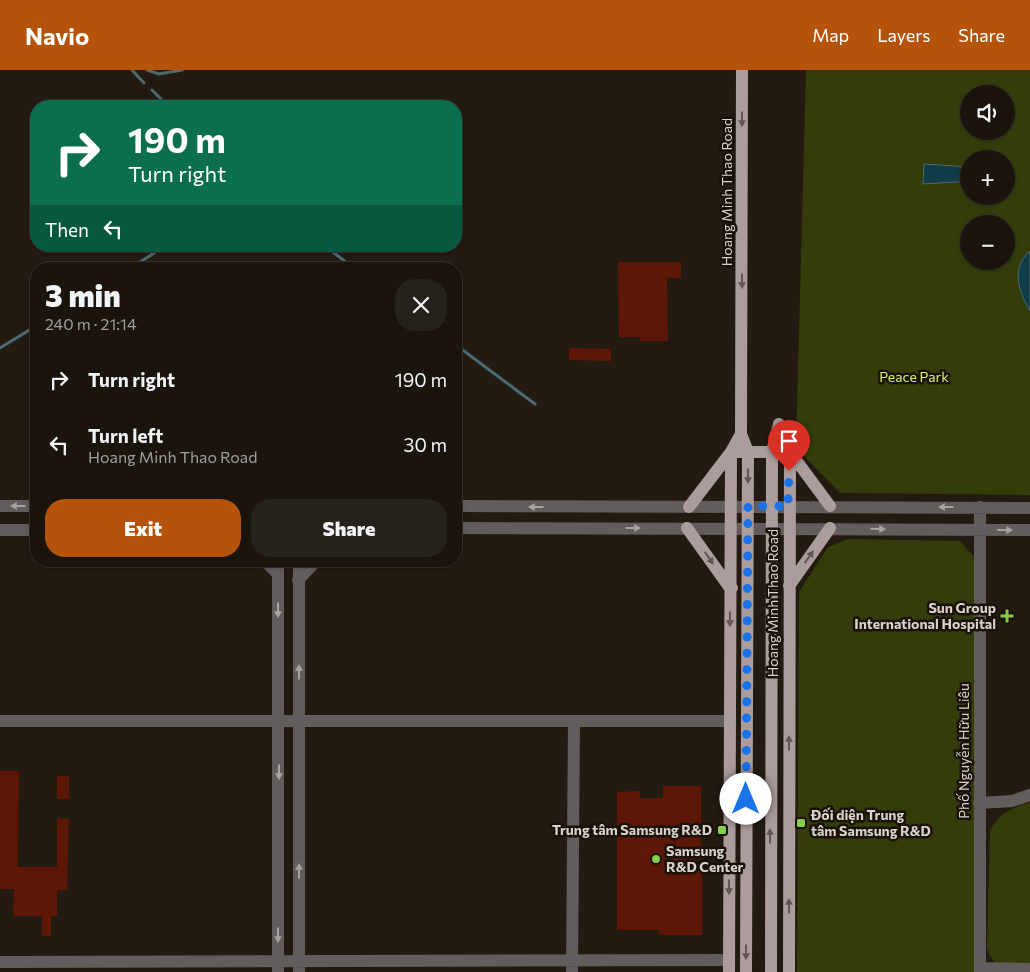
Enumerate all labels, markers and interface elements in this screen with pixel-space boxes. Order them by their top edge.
text: Navio [25,21,89,50]
text: Map [812,24,849,46]
text: Layers [877,24,930,46]
text: Share [958,24,1005,46]
map controls [960,85,1015,270]
button: sound [960,85,1015,140]
one-way arrow [738,111,746,127]
text: 190 m [128,117,226,160]
street label: Hoang Minh Thao Road [718,118,735,266]
icon: right [45,120,110,185]
button: + [960,150,1015,205]
text: Turn right [128,160,226,187]
icon: left [99,215,127,243]
button: − [960,215,1015,270]
text: Then [45,218,89,241]
one-way arrow [738,273,746,289]
text: 3 min [45,276,121,313]
button: close [395,279,447,331]
text: 240 m · 21:14 [45,314,137,333]
icon: right [45,366,73,394]
text: Turn right [88,368,175,391]
text: 190 m [395,368,447,391]
park label: Peace Park [879,368,949,385]
pin [768,420,810,471]
text: Turn left [88,424,163,447]
icon: arrive [775,427,803,455]
icon: left [45,431,73,459]
text: 30 m [404,433,447,456]
text: Hoang Minh Thao Road [88,447,257,466]
one-way arrow [744,468,752,484]
button: Exit [45,499,241,557]
button: Share [251,499,447,557]
one-way arrow [10,502,26,510]
one-way arrow [528,502,544,510]
one-way arrow [938,503,954,511]
one-way arrow [625,524,641,532]
one-way arrow [871,525,887,533]
one-way arrow [997,526,1013,534]
street label: Hoang Minh Thao Road [764,529,781,677]
one-way arrow [804,550,814,564]
one-way arrow [704,551,714,564]
place label: Sun Group International Hospital [854,599,996,632]
one-way arrow [274,602,282,618]
marker: Sun Group International Hospital [1000,609,1014,623]
one-way arrow [726,612,734,628]
one-way arrow [295,664,303,680]
street label: Phố Nguyễn Hữu Liêu [955,683,972,819]
one-way arrow [785,735,793,751]
one-way arrow [275,765,283,781]
position arrow [719,772,771,824]
place label: Đối diện Trung tâm Samsung R&D [810,806,931,839]
marker: Đối diện Trung tâm Samsung R&D [795,817,807,829]
place label: Trung tâm Samsung R&D [552,821,712,838]
marker: Trung tâm Samsung R&D [716,824,728,836]
one-way arrow [766,828,774,844]
place label: Samsung R&D Center [666,842,744,875]
marker: Samsung R&D Center [650,853,662,865]
one-way arrow [295,863,303,879]
one-way arrow [725,879,733,895]
one-way arrow [785,897,793,913]
one-way arrow [274,927,282,943]
one-way arrow [742,944,750,960]

